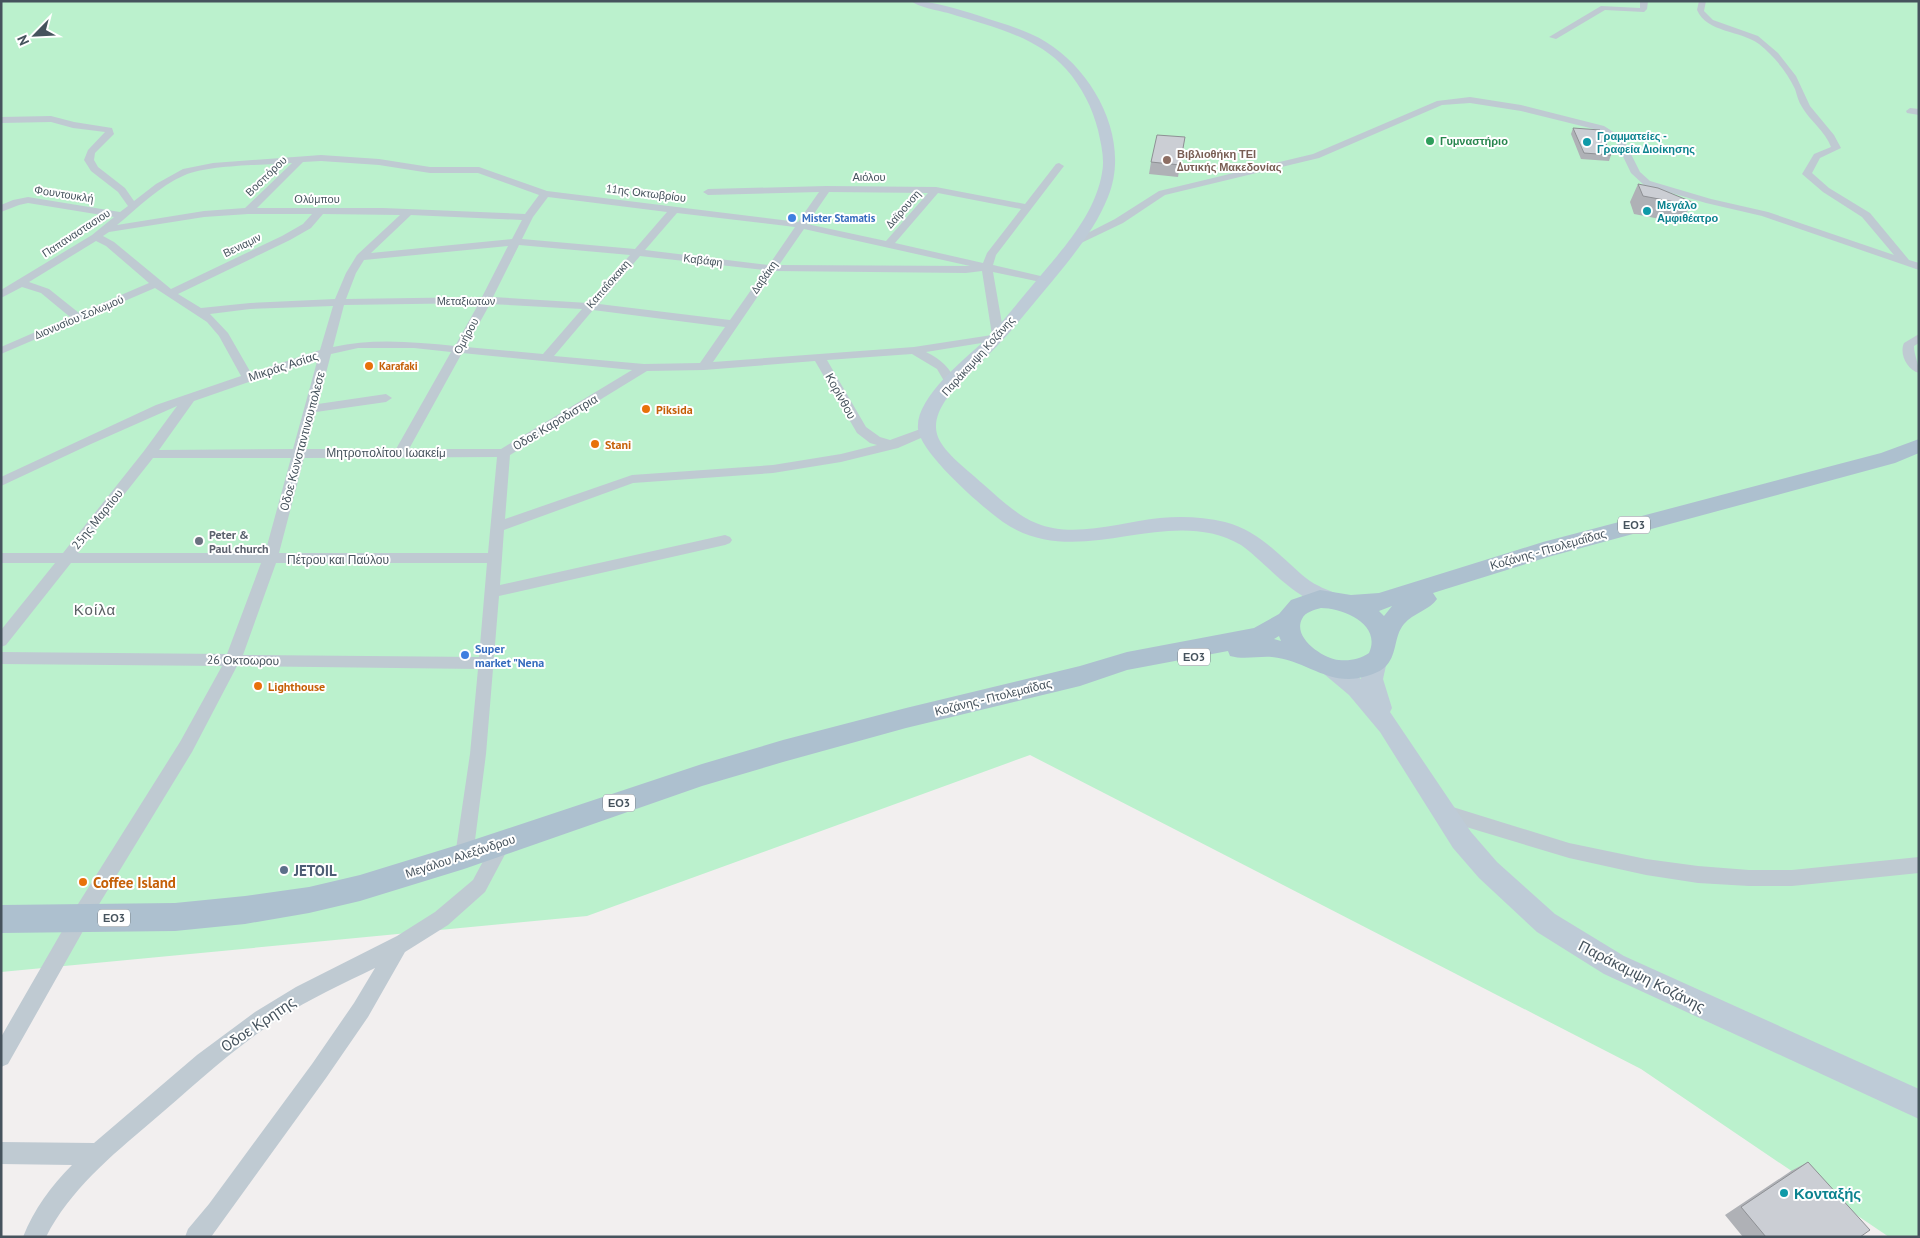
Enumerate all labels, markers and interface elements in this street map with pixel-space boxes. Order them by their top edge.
north arrow [10,10,60,60]
text: N [13,32,33,48]
place label: Γραμματείες - Γραφεία Διοίκησης [1597,129,1695,156]
place label: Γυμναστήριο [1440,134,1508,148]
marker: Γυμναστήριο [1424,135,1436,147]
marker: Γραμματείες - Γραφεία Διοίκησης [1581,136,1593,148]
place label: Βιβλιοθήκη ΤΕΙ Δυτικής Μακεδονίας [1177,147,1282,174]
street label: Βοσπόρου [242,153,290,199]
marker: Βιβλιοθήκη ΤΕΙ Δυτικής Μακεδονίας [1161,154,1173,166]
street label: Αιόλου [852,170,886,184]
street label: 11ης Οκτωβρίου [605,181,687,205]
street label: Φουντουκλή [33,182,95,206]
street label: Δαϊρουση [883,187,923,231]
street label: Ολύμπου [294,192,340,206]
place label: Μεγάλο Αμφιθέατρο [1657,198,1719,225]
marker: Μεγάλο Αμφιθέατρο [1641,205,1653,217]
street label: Παπαναστασιου [39,206,113,260]
place label: Mister Stamatis [802,211,876,225]
marker: Mister Stamatis [786,212,798,224]
street label: Βενιαμιν [221,230,264,260]
street label: Καβάφη [683,251,723,269]
street label: Καπαΐσκακη [583,257,633,311]
street label: Δαβάκη [748,258,780,296]
street label: Διονυσίου Σολωμού [32,292,126,342]
street label: Μεταξιωτων [437,294,496,308]
street label: Παράκαμψη Κοζάνης [939,313,1017,399]
street label: Ομήρου [450,315,482,357]
street label: Μικράς Ασίας [246,348,320,384]
place label: Karafaki [379,359,418,373]
marker: Karafaki [363,360,375,372]
street label: Oδοε Κωνσταντινουπολεσε [276,369,328,512]
street label: Κορίνθου [822,371,860,421]
street label: Oδοε Καροδιστρια [510,391,600,453]
place label: Piksida [656,402,693,417]
marker: Piksida [640,403,652,415]
place label: Stani [605,437,631,452]
marker: Stani [589,438,601,450]
street label: Μητροπολίτου Ιωακείμ [326,445,446,460]
street label: 25ης Μαρτίου [68,486,126,552]
road number: ΕΟ3 [1618,516,1650,534]
street label: Κοζάνης - Πτολεμαΐδας [1488,525,1608,573]
place label: Peter & Paul church [209,527,269,556]
marker: Peter & Paul church [193,535,205,547]
street label: Πέτρου και Παύλου [287,552,389,567]
district label: Κοίλα [74,600,116,619]
place label: Super market "Nena [475,641,544,670]
marker: Super market "Nena [459,649,471,661]
road number: ΕΟ3 [1178,649,1210,666]
street label: 26 Οκτοωρου [207,652,279,668]
street label: Κοζάνης - Πτολεμαΐδας [933,675,1053,719]
place label: Lighthouse [268,679,325,694]
marker: Lighthouse [252,680,264,692]
road number: ΕΟ3 [603,794,635,811]
street label: Μεγάλου Αλεξάνδρου [403,831,517,881]
place label: JETOIL [293,861,337,880]
marker: JETOIL [278,864,290,876]
place label: Coffee Island [93,873,176,892]
marker: Coffee Island [77,876,89,888]
road number: ΕΟ3 [98,910,130,926]
street label: Παράκαμψη Κοζάνης [1576,936,1708,1016]
street label: Oδοε Κρητης [217,992,299,1056]
place label: Κονταξής [1794,1184,1861,1203]
marker: Κονταξής [1778,1187,1790,1199]

